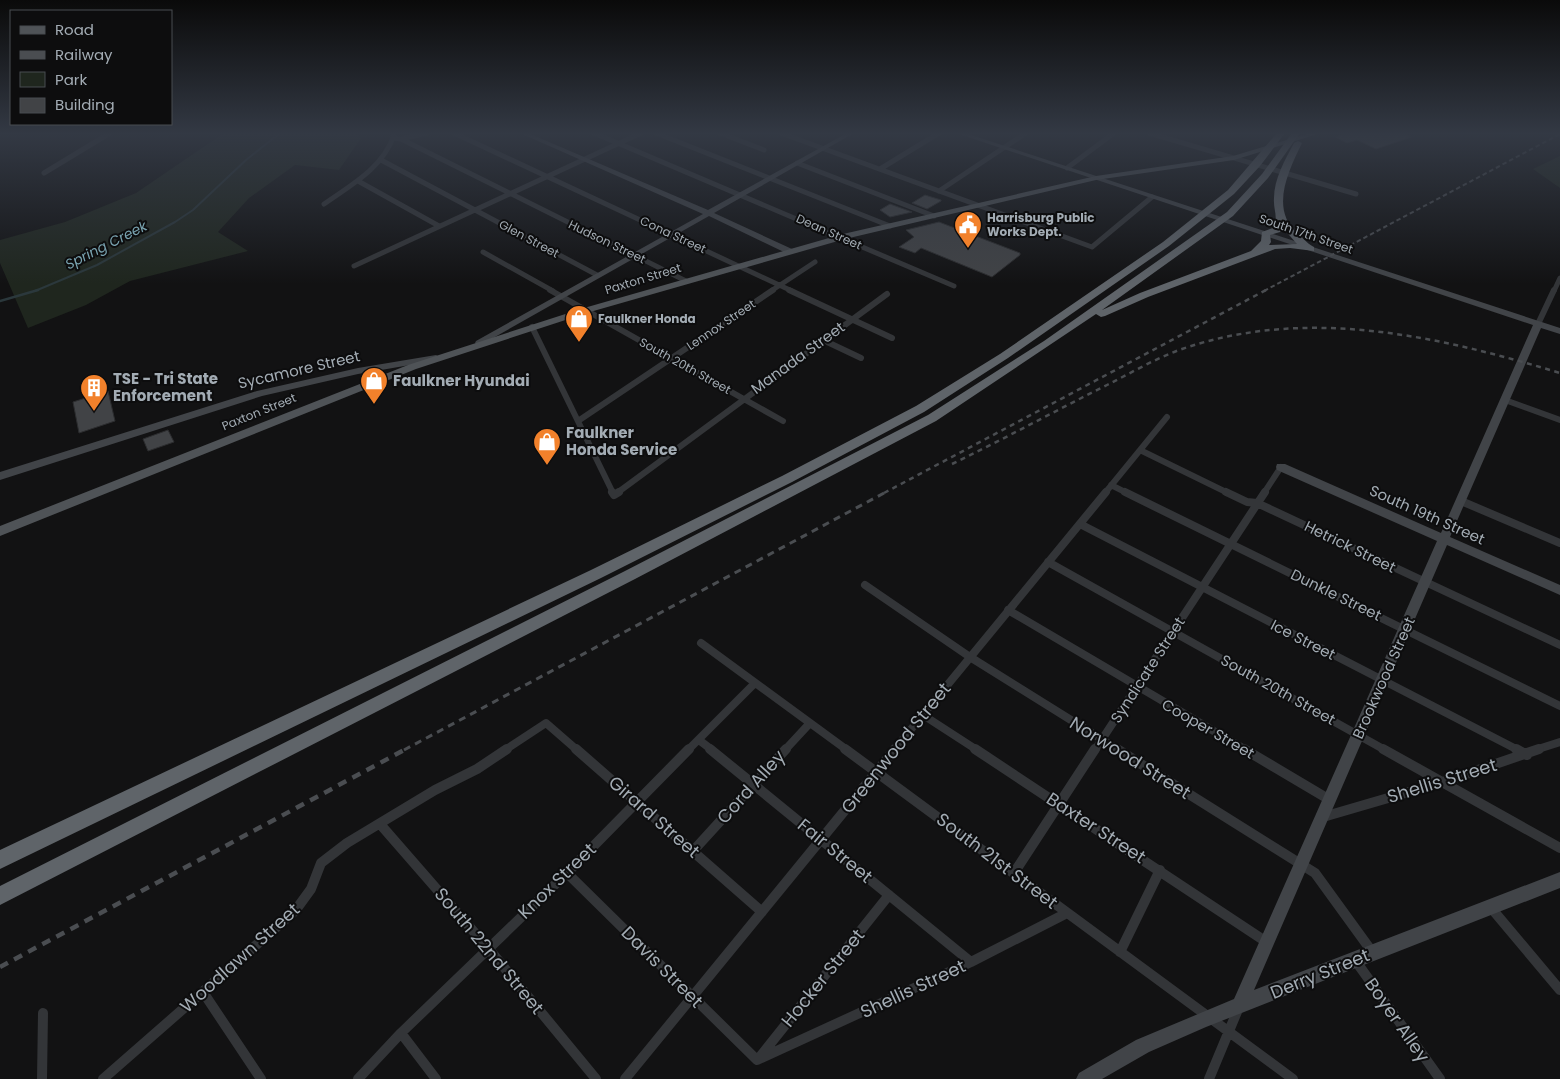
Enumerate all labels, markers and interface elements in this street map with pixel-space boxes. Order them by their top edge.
legend [10,10,172,125]
text: Road [55,19,94,40]
text: Railway [55,44,113,65]
text: Park [55,69,87,90]
text: Building [55,94,115,115]
place label: Harrisburg Public Works Dept. [987,209,1095,240]
street label: South 17th Street [1257,209,1355,258]
street label: Dean Street [794,210,865,254]
public building icon: Harrisburg Public Works Dept. [953,210,983,249]
street label: Cona Street [637,212,709,257]
water label: Spring Creek [62,215,151,274]
street label: Hudson Street [566,215,649,268]
street label: Glen Street [496,216,562,261]
street label: Paxton Street [603,259,683,298]
street label: Lennox Street [683,295,759,354]
shop icon: Faulkner Honda [564,304,594,343]
place label: Faulkner Honda [598,310,696,327]
street label: Manada Street [747,316,849,399]
street label: South 20th Street [636,333,734,398]
street label: Sycamore Street [236,345,362,394]
shop icon: Faulkner Hyundai [359,366,389,405]
place label: TSE - Tri State Enforcement [113,368,218,406]
place label: Faulkner Hyundai [393,370,530,391]
building icon: TSE - Tri State Enforcement [79,373,109,412]
street label: Paxton Street [219,389,299,434]
place label: Faulkner Honda Service [566,422,677,460]
shop icon: Faulkner Honda Service [532,427,562,466]
street label: South 19th Street [1366,480,1488,549]
street label: Hetrick Street [1301,515,1399,578]
street label: Dunkle Street [1287,564,1385,626]
street label: Syndicate Street [1105,613,1190,727]
street label: Ice Street [1267,614,1339,665]
street label: Brookwood Street [1347,614,1420,742]
street label: South 20th Street [1217,649,1339,730]
street label: Greenwood Street [835,677,956,819]
street label: Cooper Street [1158,694,1258,764]
street label: Norwood Street [1065,710,1196,805]
street label: Cord Alley [711,744,790,829]
street label: Shellis Street [1384,752,1500,809]
street label: Girard Street [603,770,705,863]
street label: Baxter Street [1042,786,1151,869]
street label: South 21st Street [931,807,1063,915]
street label: Fair Street [793,813,878,889]
street label: Knox Street [512,837,601,924]
street label: South 22nd Street [429,882,550,1019]
street label: Woodlawn Street [174,897,305,1018]
street label: Davis Street [616,920,709,1013]
street label: Hocker Street [775,923,870,1032]
street label: Derry Street [1266,942,1373,1005]
street label: Shellis Street [856,953,969,1024]
street label: Boyer Alley [1359,973,1436,1067]

